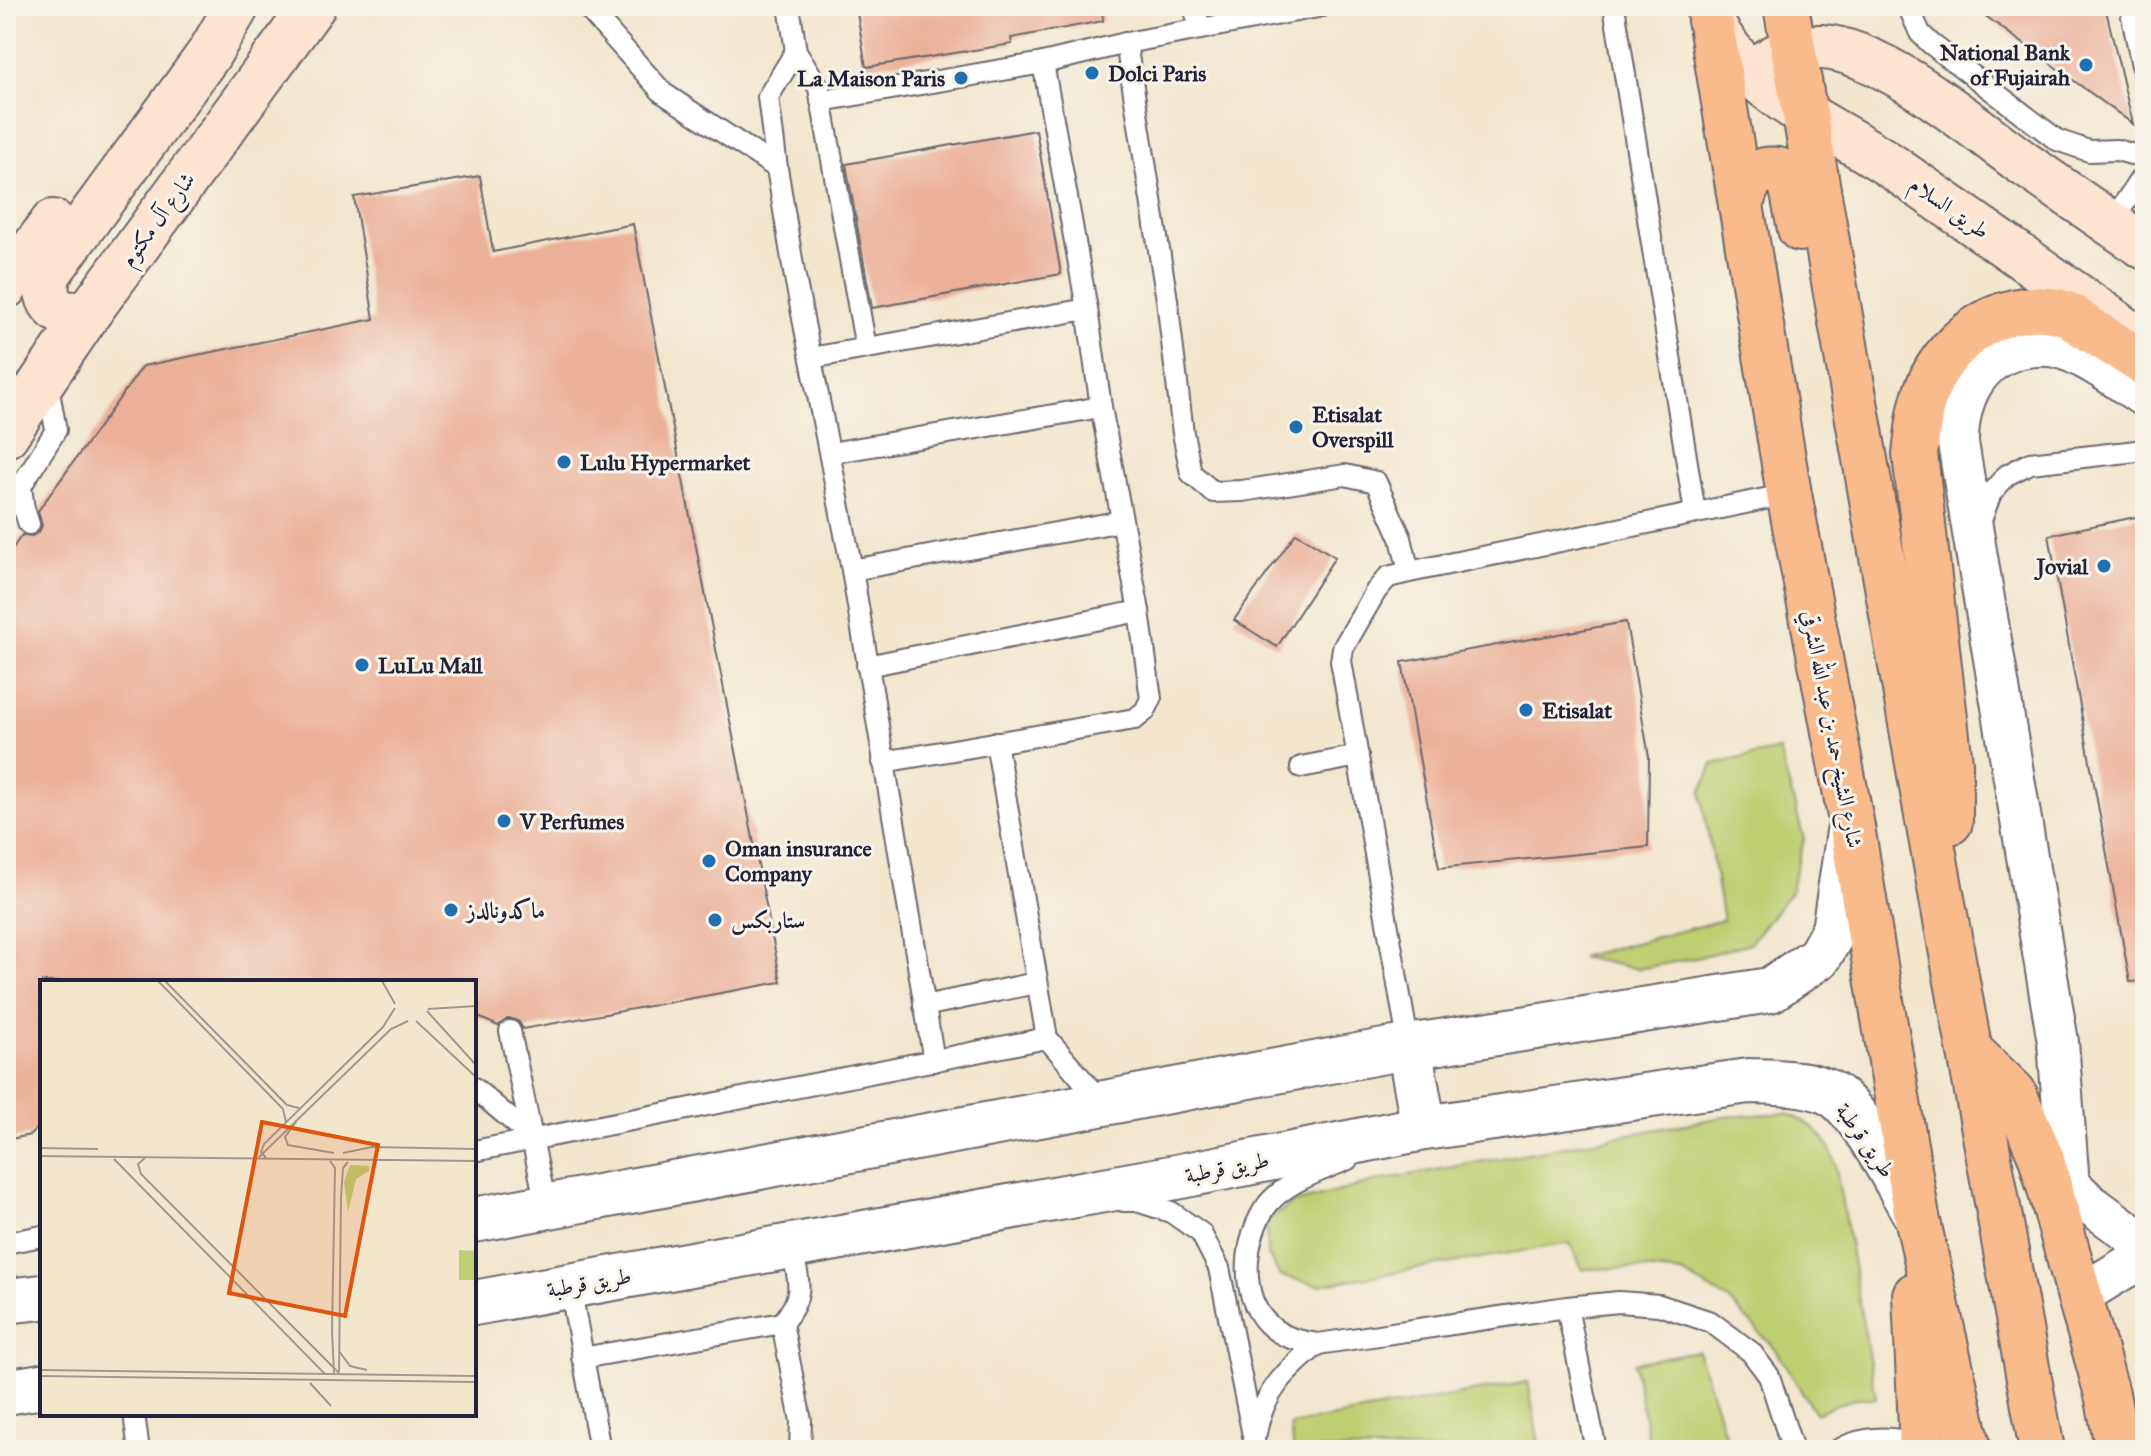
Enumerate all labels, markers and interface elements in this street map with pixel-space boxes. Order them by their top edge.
place label: National Bank of Fujairah [1940,39,2071,91]
marker: National Bank of Fujairah [2077,56,2095,74]
place label: Dolci Paris [1108,60,1206,87]
marker: Dolci Paris [1083,64,1101,82]
place label: La Maison Paris [797,65,945,92]
marker: La Maison Paris [952,69,970,87]
street label: شارع آل مكتوم [114,167,206,275]
street label: طريق السلام [1901,170,1995,250]
place label: Etisalat Overspill [1312,401,1395,453]
marker: Etisalat Overspill [1287,418,1305,436]
place label: Lulu Hypermarket [580,449,751,476]
marker: Lulu Hypermarket [555,453,573,471]
place label: Jovial [2034,553,2089,581]
marker: Jovial [2095,557,2113,575]
street label: شارع الشيخ حمد بن عبد الله الشرقي [1790,607,1873,852]
place label: LuLu Mall [378,652,484,679]
marker: LuLu Mall [353,656,371,674]
place label: Etisalat [1542,697,1612,724]
marker: Etisalat [1517,701,1535,719]
place label: V Perfumes [519,808,624,835]
marker: V Perfumes [495,812,513,830]
place label: Oman insurance Company [725,835,872,887]
marker: Oman insurance Company [700,852,718,870]
place label: ماكدونالدز [464,897,545,924]
marker: ماكدونالدز [442,901,460,919]
place label: ستاربكس [731,907,805,935]
marker: ستاربكس [706,911,724,929]
inset map [40,980,476,1416]
street label: طريق قرطبة [1829,1098,1901,1184]
street label: طريق قرطبة [1183,1146,1272,1190]
street label: طريق قرطبة [545,1262,634,1304]

